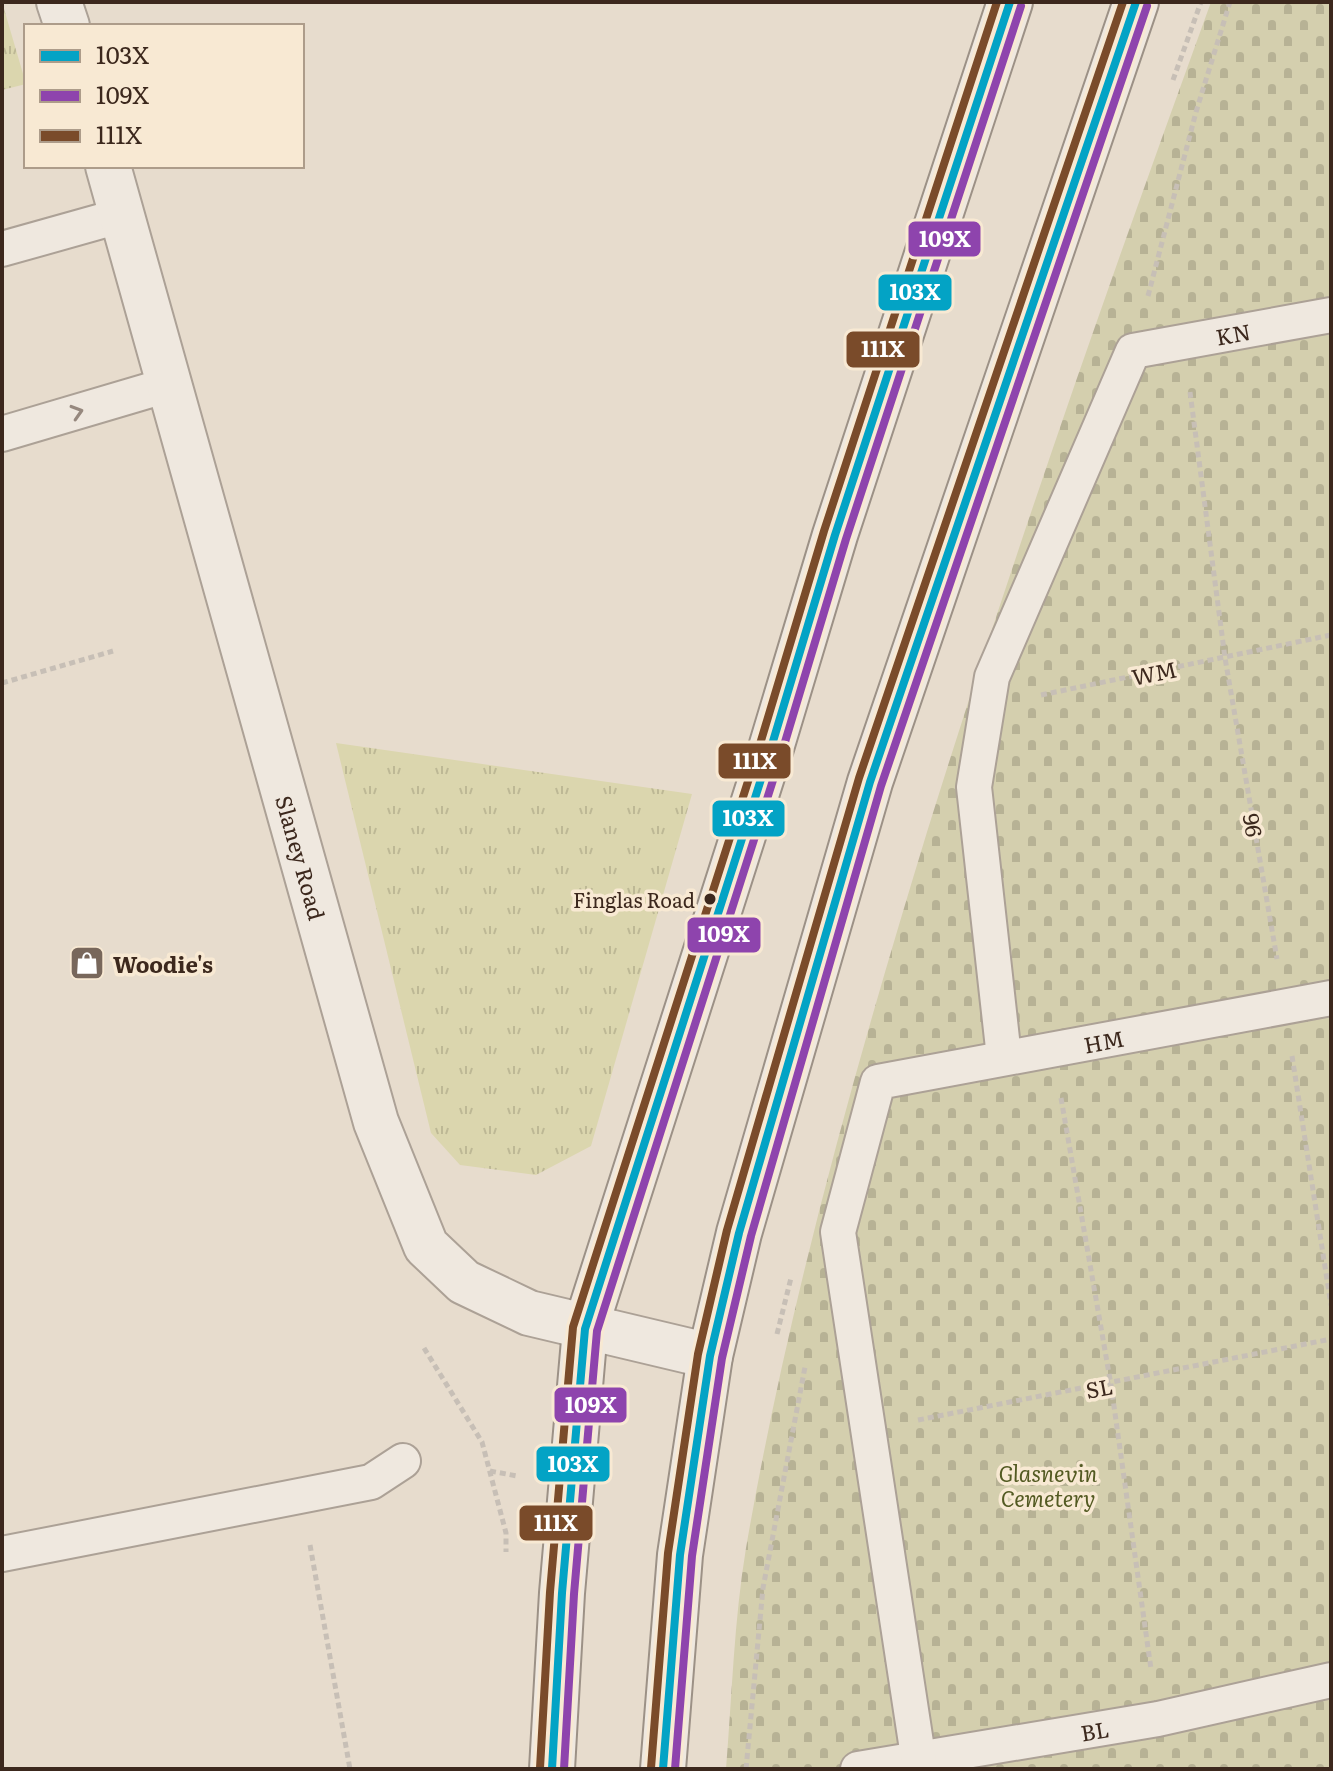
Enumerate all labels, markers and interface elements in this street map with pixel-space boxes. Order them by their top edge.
legend [24,24,304,168]
text: 103X [96,36,149,71]
text: 109X [96,76,149,111]
text: 111X [96,116,142,151]
line badge: 109X [907,220,982,258]
text: 109X [919,221,971,254]
line badge: 103X [877,273,953,312]
text: 103X [889,274,941,307]
street label: KN [1213,313,1253,352]
line badge: 111X [845,330,921,369]
text: 111X [861,331,905,364]
one-way arrow [69,405,83,421]
street label: WM [1128,651,1180,693]
line badge: 111X [717,742,792,780]
text: 111X [733,743,777,776]
street label: Slaney Road [269,791,335,924]
line badge: 103X [711,799,786,838]
text: 103X [722,800,774,833]
street label: 96 [1236,811,1272,840]
place label: Finglas Road [573,884,695,914]
marker: Finglas Road [702,891,718,907]
line badge: 109X [686,916,762,954]
text: 109X [698,916,750,949]
shop icon: Woodie's [68,944,106,982]
place label: Woodie's [113,947,213,980]
street label: HM [1081,1020,1127,1060]
street label: SL [1083,1368,1115,1406]
line badge: 109X [553,1386,628,1424]
text: 109X [565,1387,617,1420]
line badge: 103X [535,1445,611,1483]
text: 103X [547,1446,599,1479]
park label: Glasnevin Cemetery [999,1456,1097,1514]
line badge: 111X [518,1504,594,1542]
text: 111X [534,1505,578,1538]
street label: BL [1078,1711,1112,1748]

